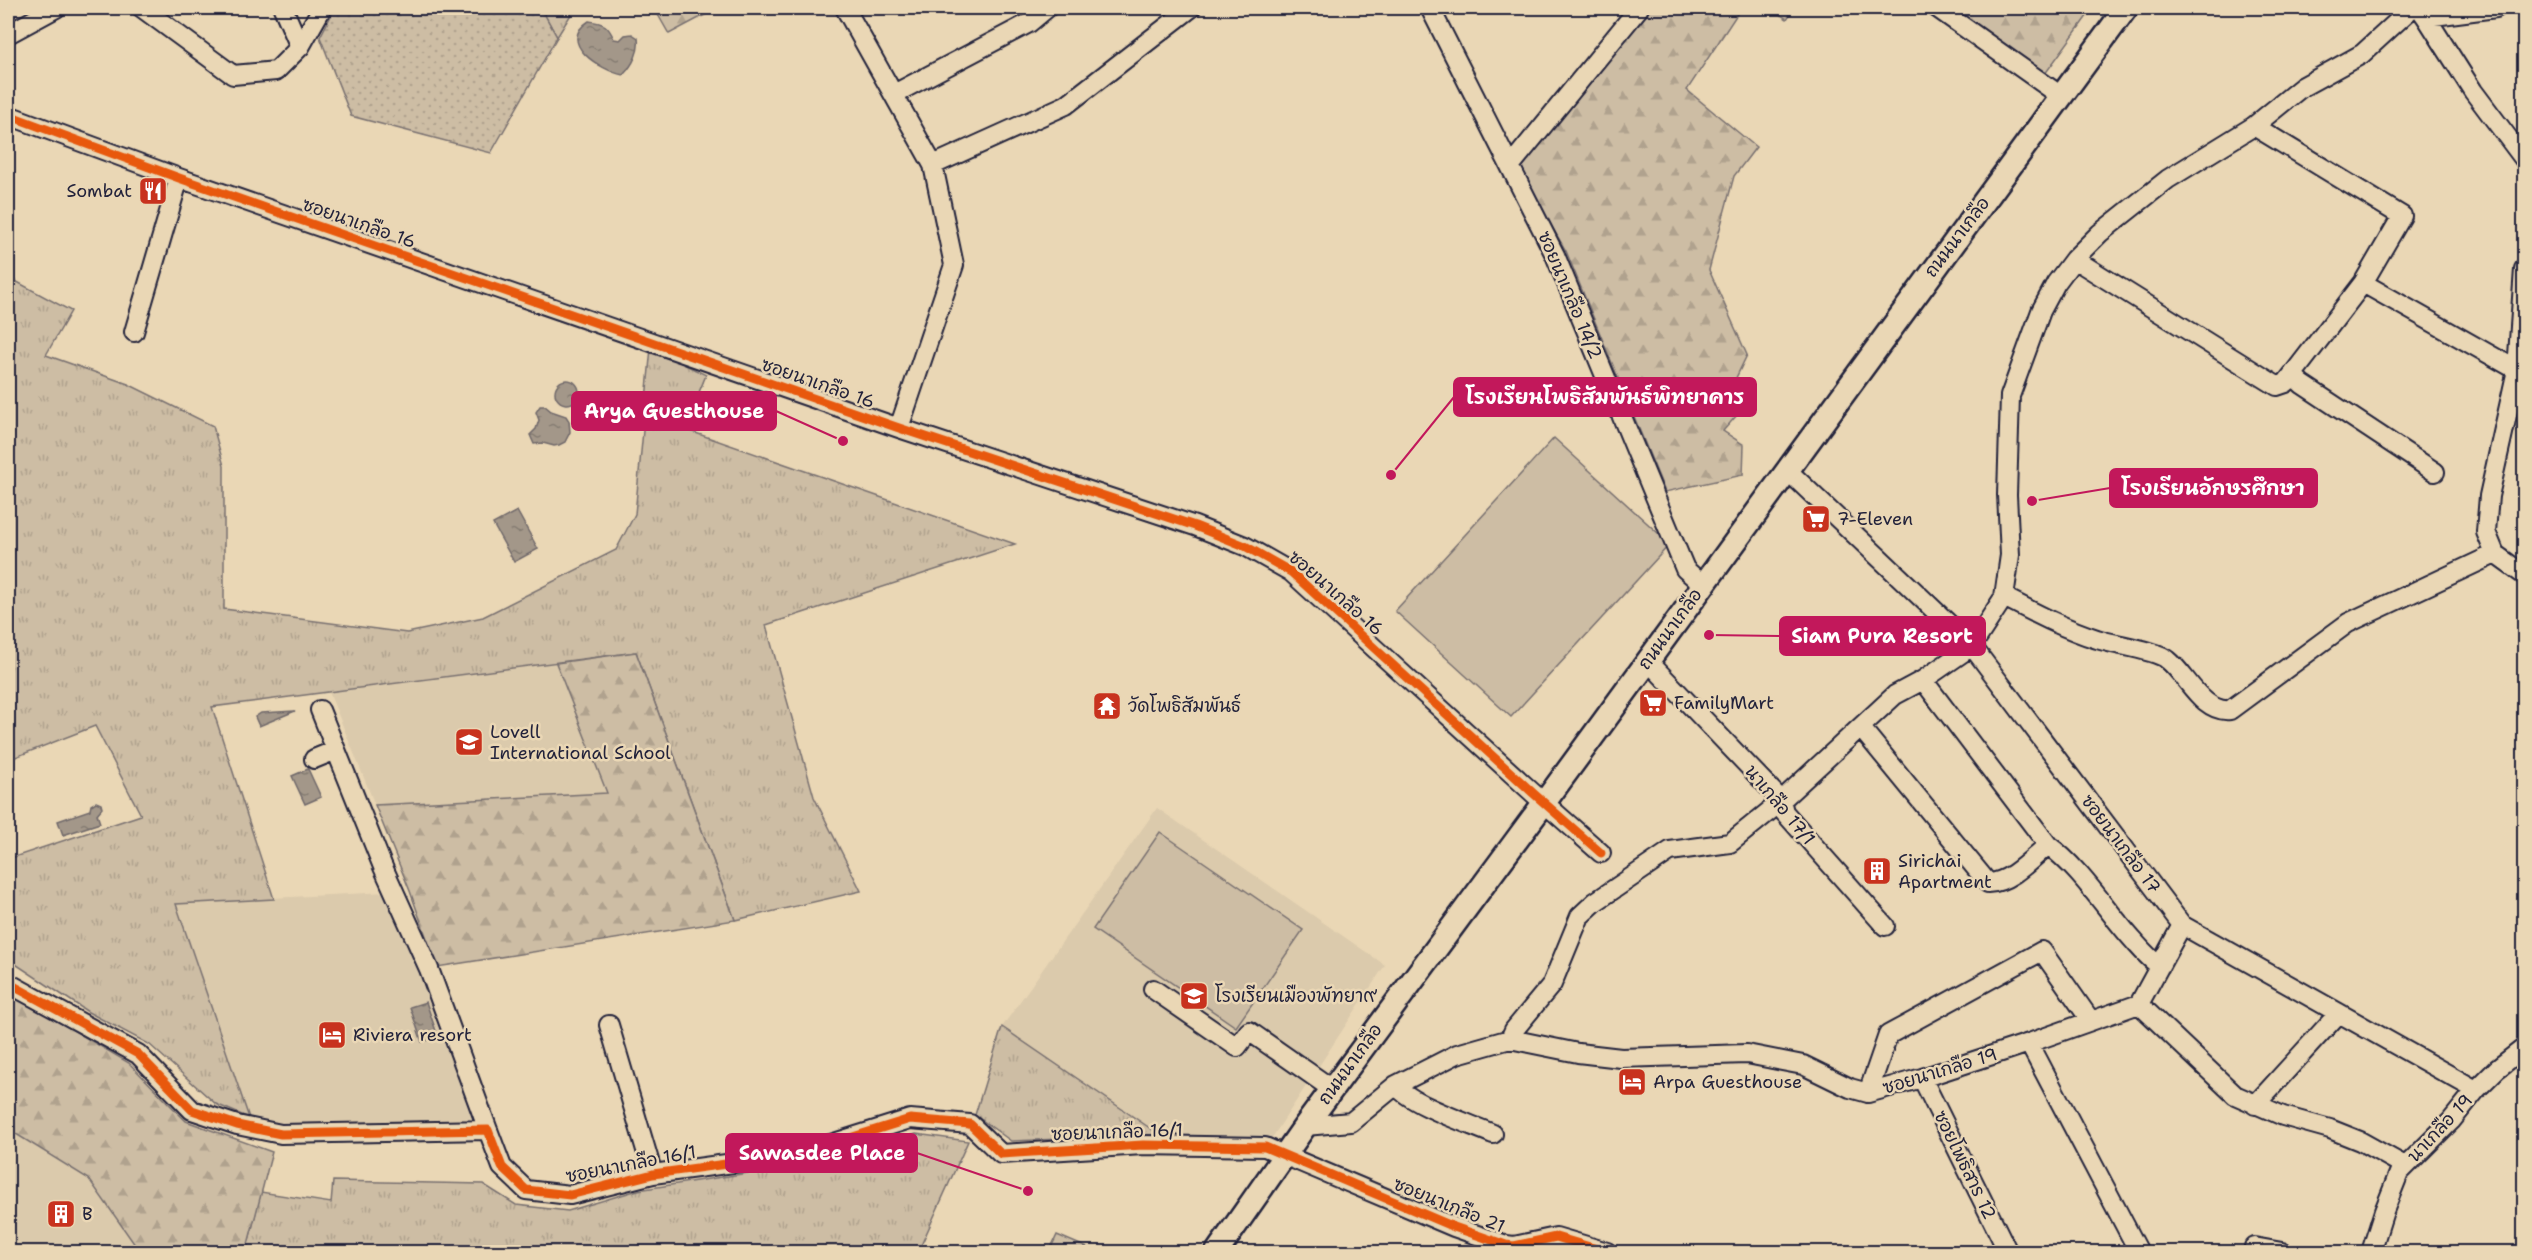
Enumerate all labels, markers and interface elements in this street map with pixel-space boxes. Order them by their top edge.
restaurant icon: Sombat [137,175,169,207]
place label: Sombat [66,179,132,203]
street label: ซอยนาเกลือ 16 [299,192,419,254]
street label: ถนนนาเกลือ [1919,192,1995,282]
street label: ซอยนาเกลือ 14/2 [1532,227,1608,363]
street label: ซอยนาเกลือ 16 [758,352,878,414]
callout: โรงเรียนโพธิสัมพันธ์พิทยาคาร [1454,378,1756,416]
text: โรงเรียนโพธิสัมพันธ์พิทยาคาร [1465,384,1744,410]
callout: Arya Guesthouse [572,392,776,430]
text: Arya Guesthouse [584,398,764,424]
callout: โรงเรียนอักษรศึกษา [2110,469,2317,507]
text: โรงเรียนอักษรศึกษา [2121,475,2304,501]
supermarket icon: 7-Eleven [1800,503,1832,535]
place label: 7-Eleven [1837,507,1913,531]
street label: ซอยนาเกลือ 16 [1283,545,1389,641]
street label: ถนนนาเกลือ [1632,584,1708,674]
callout: Siam Pura Resort [1780,617,1985,655]
text: Siam Pura Resort [1791,623,1973,649]
supermarket icon: FamilyMart [1637,687,1669,719]
temple icon: วัดโพธิสัมพันธ์ [1091,690,1123,722]
place label: FamilyMart [1674,691,1774,715]
place label: วัดโพธิสัมพันธ์ [1128,693,1241,718]
place label: Lovell International School [490,720,671,765]
school or university icon: Lovell International School [453,726,485,758]
street label: นาเกลือ 17/1 [1739,760,1821,850]
street label: ซอยนาเกลือ 17 [2076,790,2166,898]
place label: Sirichai Apartment [1898,849,1992,894]
building icon: Sirichai Apartment [1861,855,1893,887]
school or university icon: โรงเรียนเมืองพัทยา๙ [1178,980,1210,1012]
place label: โรงเรียนเมืองพัทยา๙ [1215,983,1377,1008]
hotel icon: Riviera resort [316,1019,348,1051]
street label: ถนนนาเกลือ [1312,1019,1388,1109]
place label: Riviera resort [353,1023,472,1047]
street label: ซอยนาเกลือ 19 [1880,1042,2000,1100]
hotel icon: Arpa Guesthouse [1616,1066,1648,1098]
place label: Arpa Guesthouse [1653,1070,1802,1094]
street label: นาเกลือ 19 [2402,1089,2478,1167]
street label: ซอยโพธิสาร 12 [1928,1106,2003,1224]
street label: ซอยนาเกลือ 16/1 [1051,1118,1183,1146]
callout: Sawasdee Place [726,1134,917,1172]
street label: ซอยนาเกลือ 16/1 [564,1140,698,1188]
text: Sawasdee Place [739,1140,905,1166]
street label: ซอยนาเกลือ 21 [1390,1172,1508,1238]
building icon: B [45,1198,77,1230]
place label: B [82,1202,93,1226]

